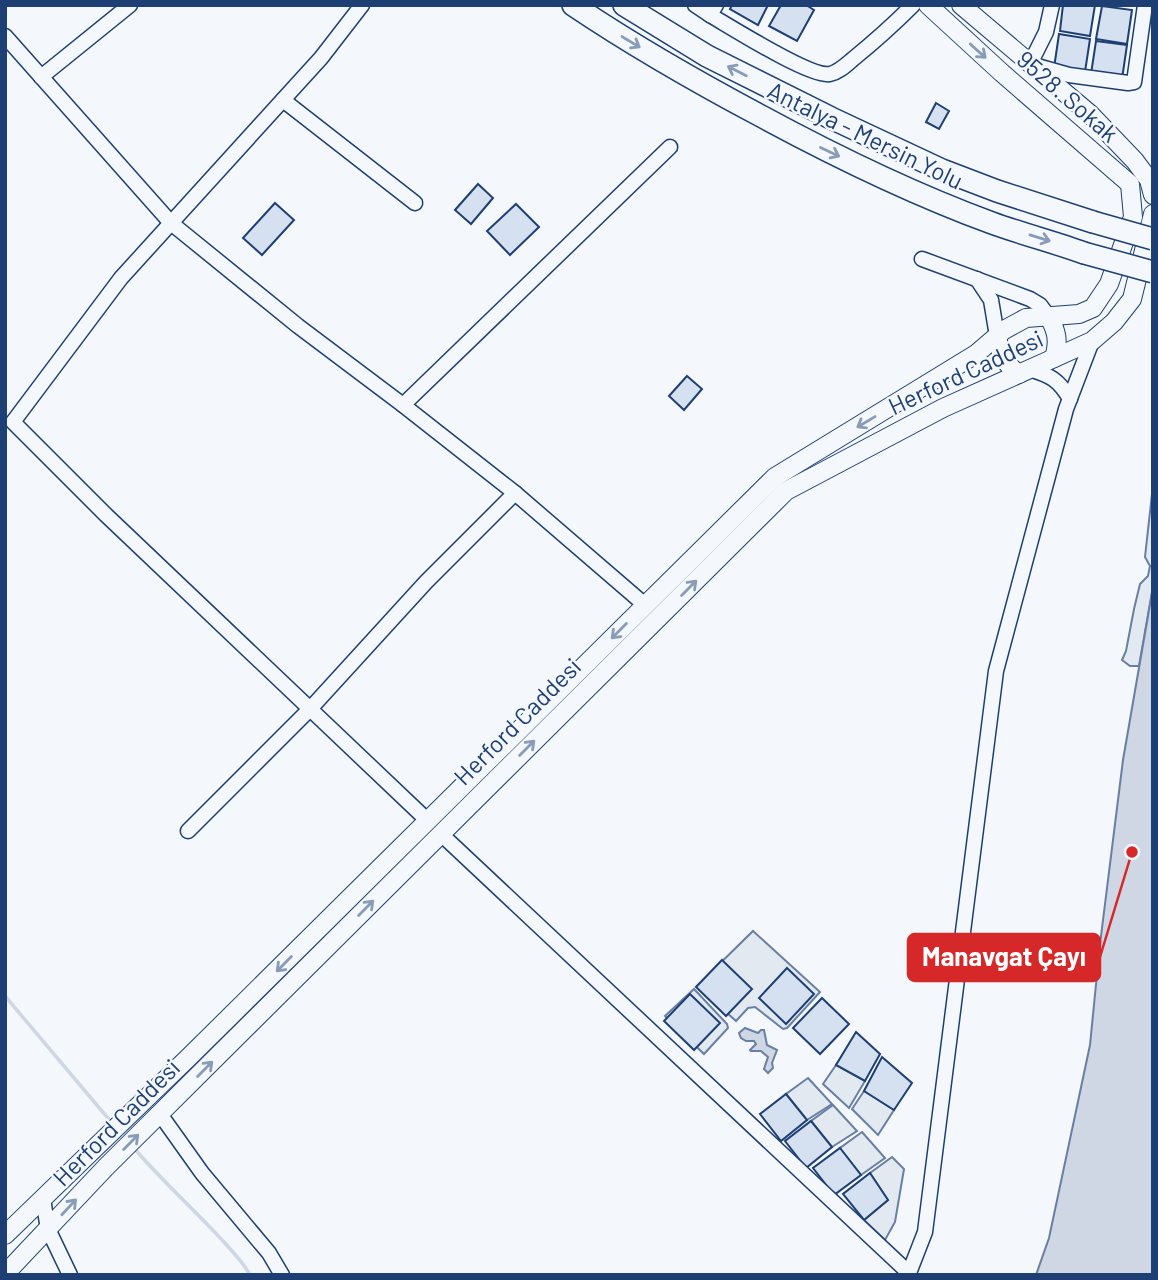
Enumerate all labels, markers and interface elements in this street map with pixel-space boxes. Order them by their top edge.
one-way arrow [620,35,640,49]
one-way arrow [969,43,987,59]
street label: 9528. Sokak [1011,44,1125,148]
one-way arrow [727,64,748,78]
street label: Antalya - Mersin Yolu [763,75,968,195]
one-way arrow [819,146,840,159]
one-way arrow [1029,233,1051,246]
street label: Herford Caddesi [883,323,1047,420]
one-way arrow [856,415,876,429]
one-way arrow [680,579,697,596]
one-way arrow [611,622,628,639]
street label: Herford Caddesi [447,651,586,790]
one-way arrow [518,740,535,757]
one-way arrow [357,900,374,917]
callout: Manavgat Çayı [908,934,1100,981]
text: Manavgat Çayı [922,940,1086,971]
one-way arrow [275,955,292,972]
street label: Herford Caddesi [46,1052,185,1191]
one-way arrow [196,1061,213,1078]
one-way arrow [123,1134,140,1151]
one-way arrow [60,1199,77,1216]

